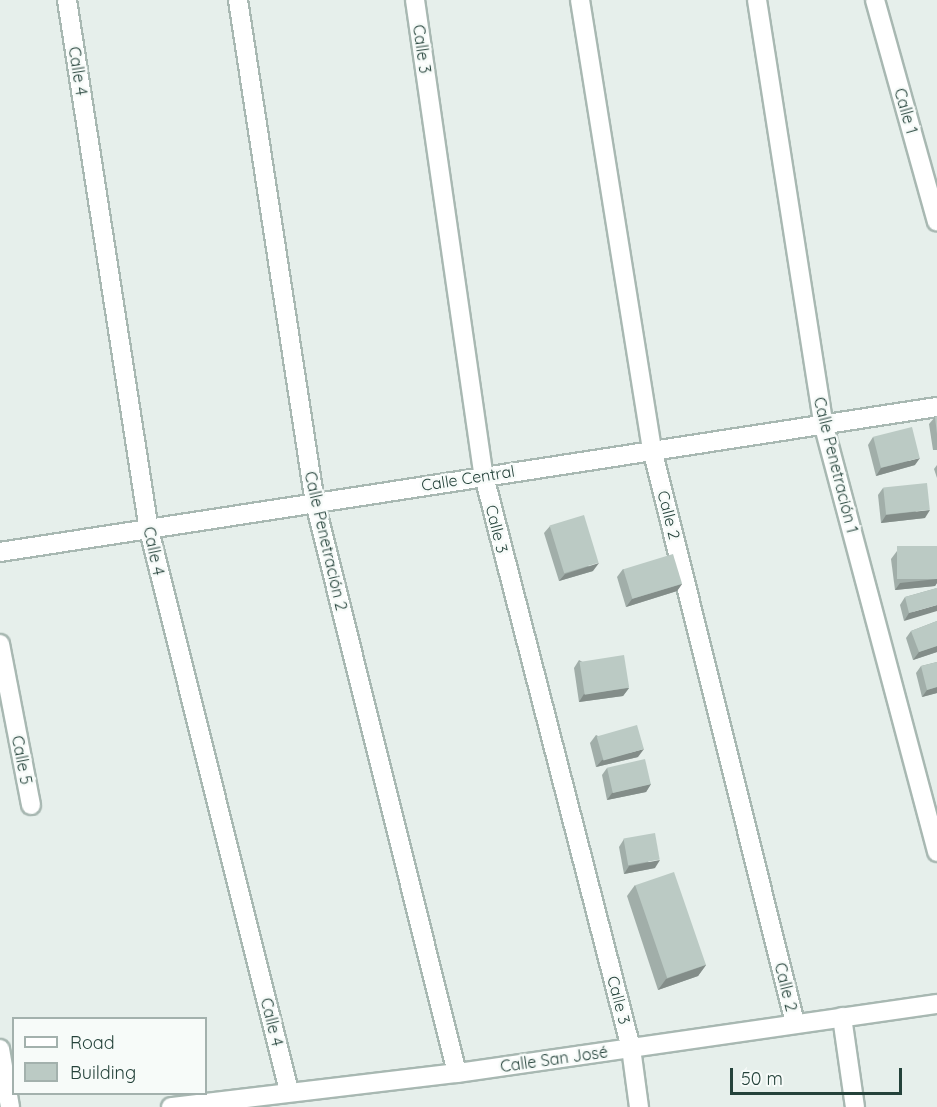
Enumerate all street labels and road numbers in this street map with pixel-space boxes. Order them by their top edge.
street label: Calle 3 [409,23,435,75]
street label: Calle 4 [65,45,91,97]
street label: Calle 1 [890,86,922,136]
street label: Calle Penetración 1 [810,395,862,535]
street label: Calle Central [420,461,516,495]
street label: Calle Penetración 2 [301,469,351,613]
street label: Calle 2 [654,489,684,541]
street label: Calle 3 [482,503,512,555]
street label: Calle 4 [139,525,169,577]
street label: Calle 5 [8,734,36,786]
street label: Calle 2 [771,961,801,1013]
street label: Calle 3 [603,974,635,1026]
street label: Calle 4 [257,996,287,1048]
street label: Calle San José [499,1042,609,1076]

